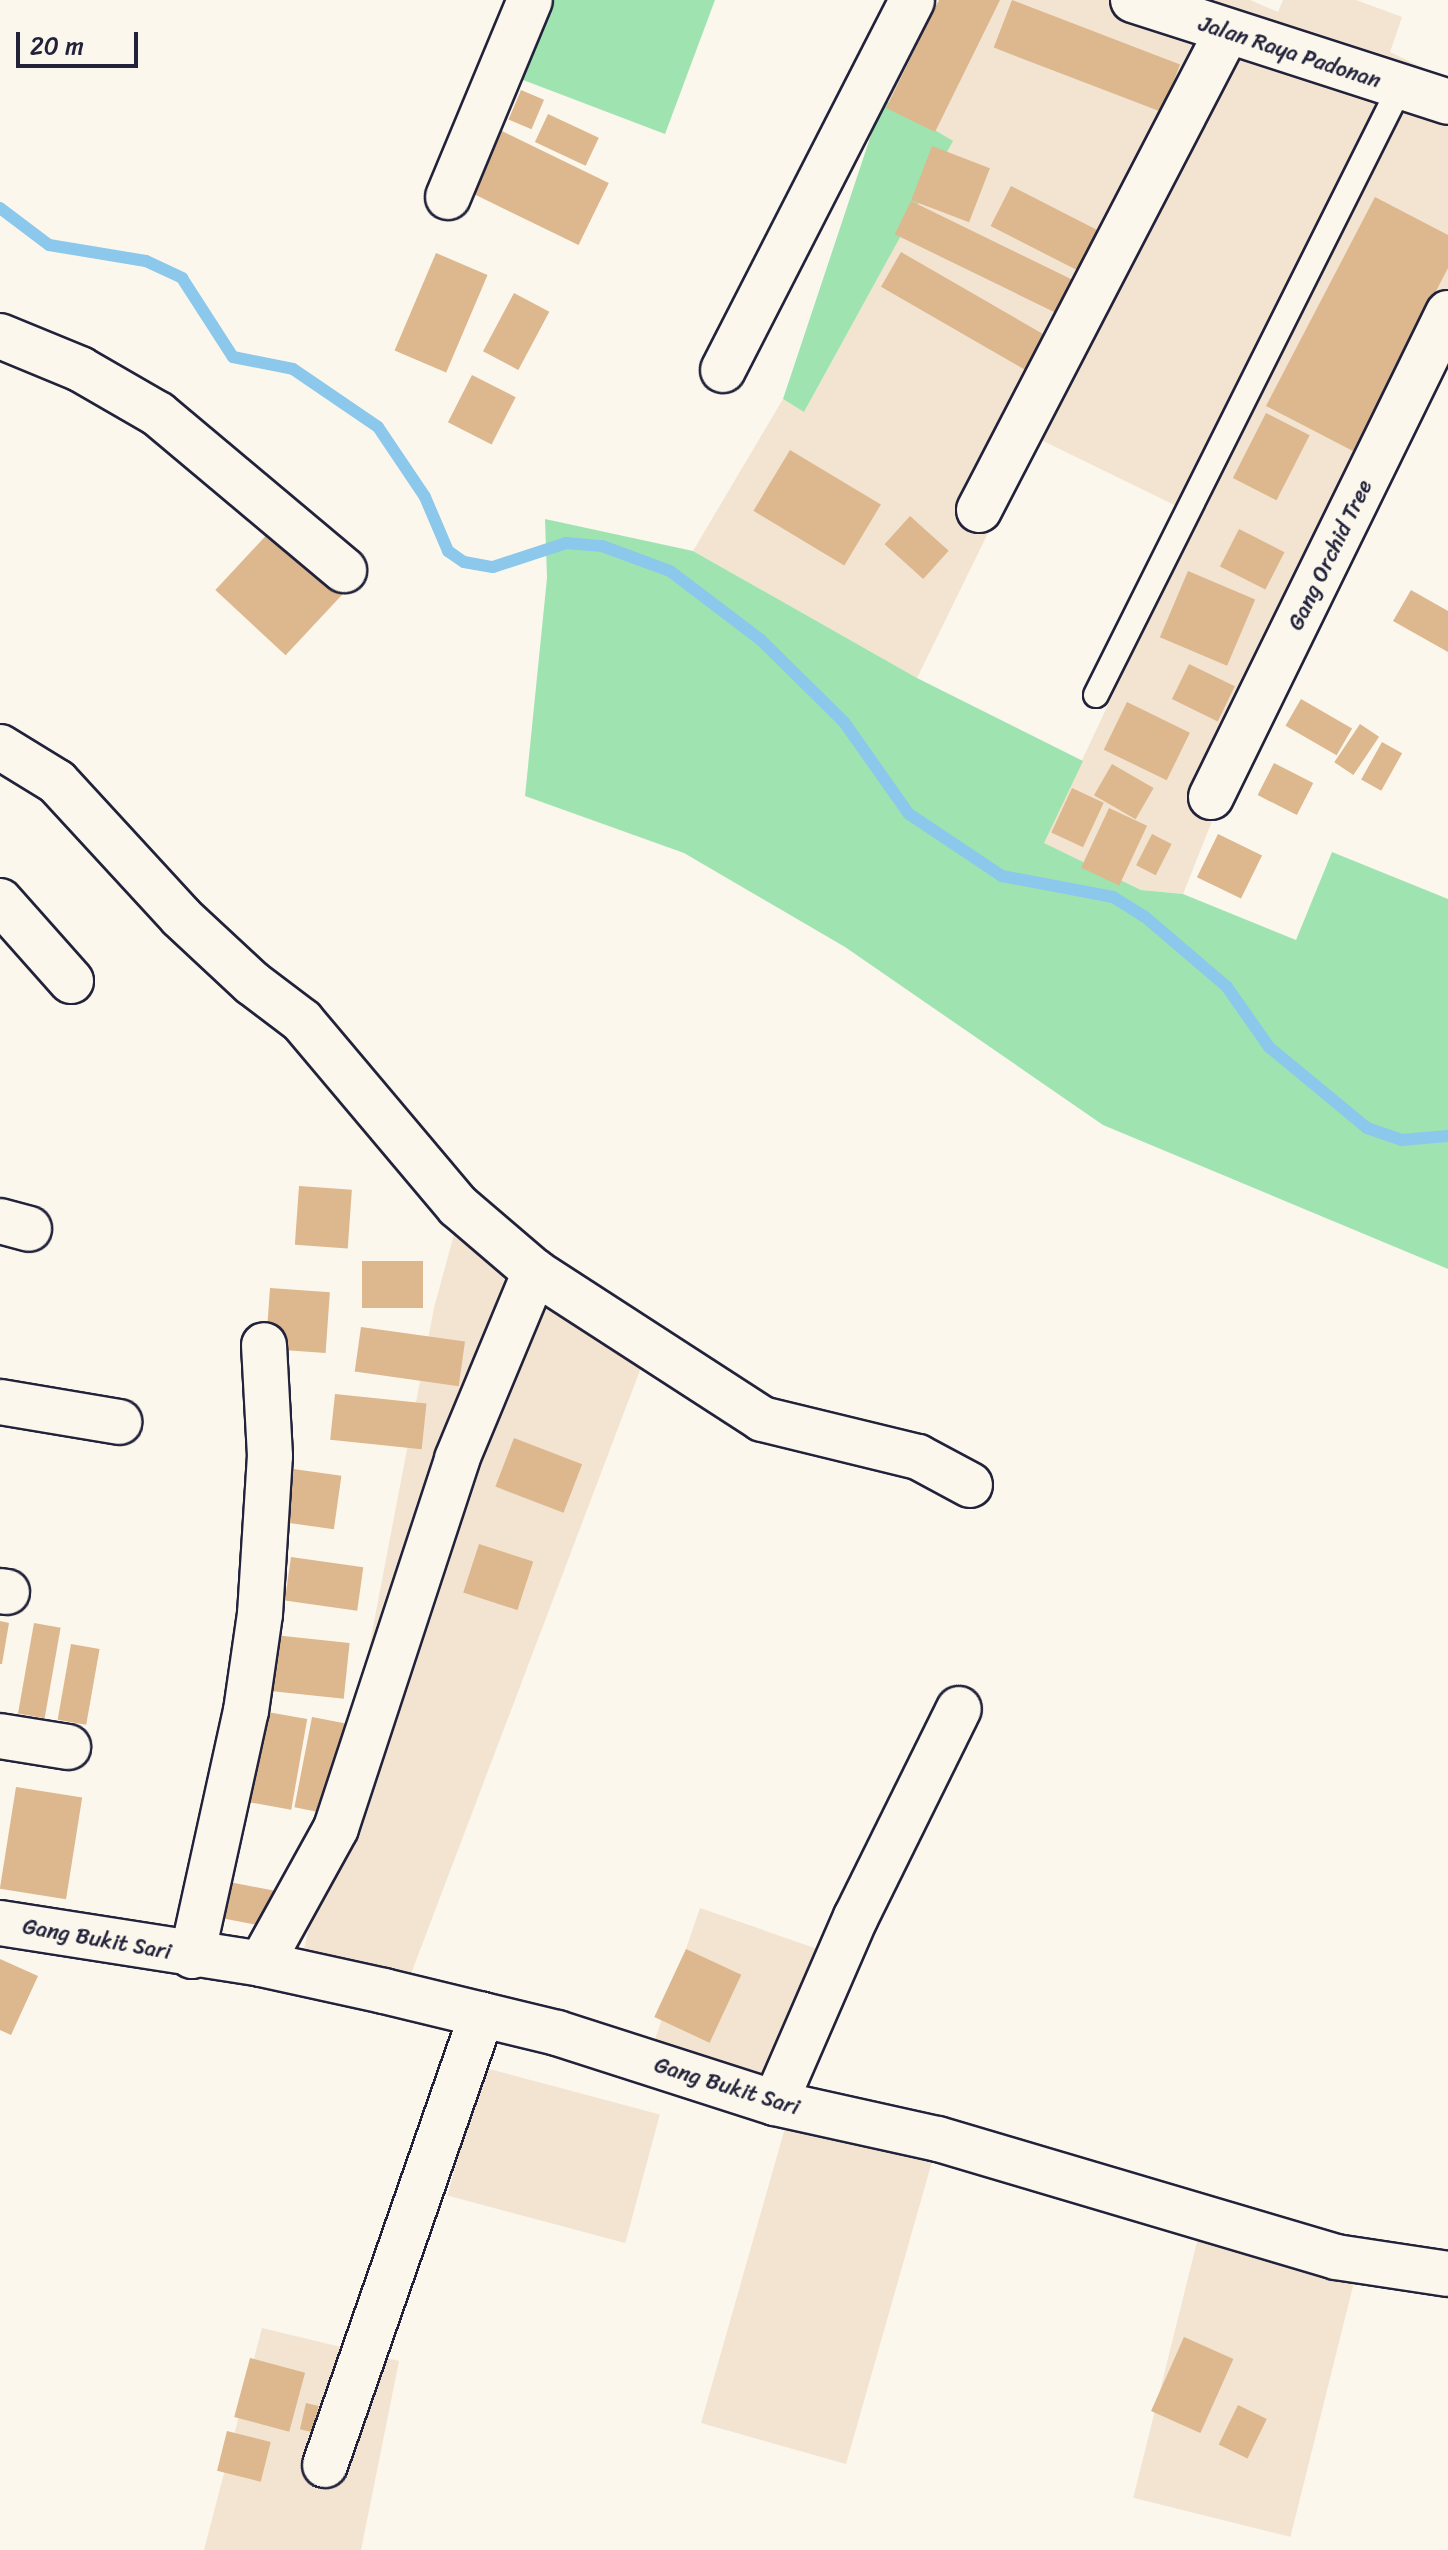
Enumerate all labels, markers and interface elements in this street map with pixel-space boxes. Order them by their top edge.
street label: Jalan Raya Padonan [1195,10,1385,94]
scale bar [20,16,142,66]
text: 20 m [30,25,84,67]
street label: Gang Orchid Tree [1282,475,1378,635]
street label: Gang Bukit Sari [20,1913,174,1965]
street label: Gang Bukit Sari [650,2051,804,2121]

